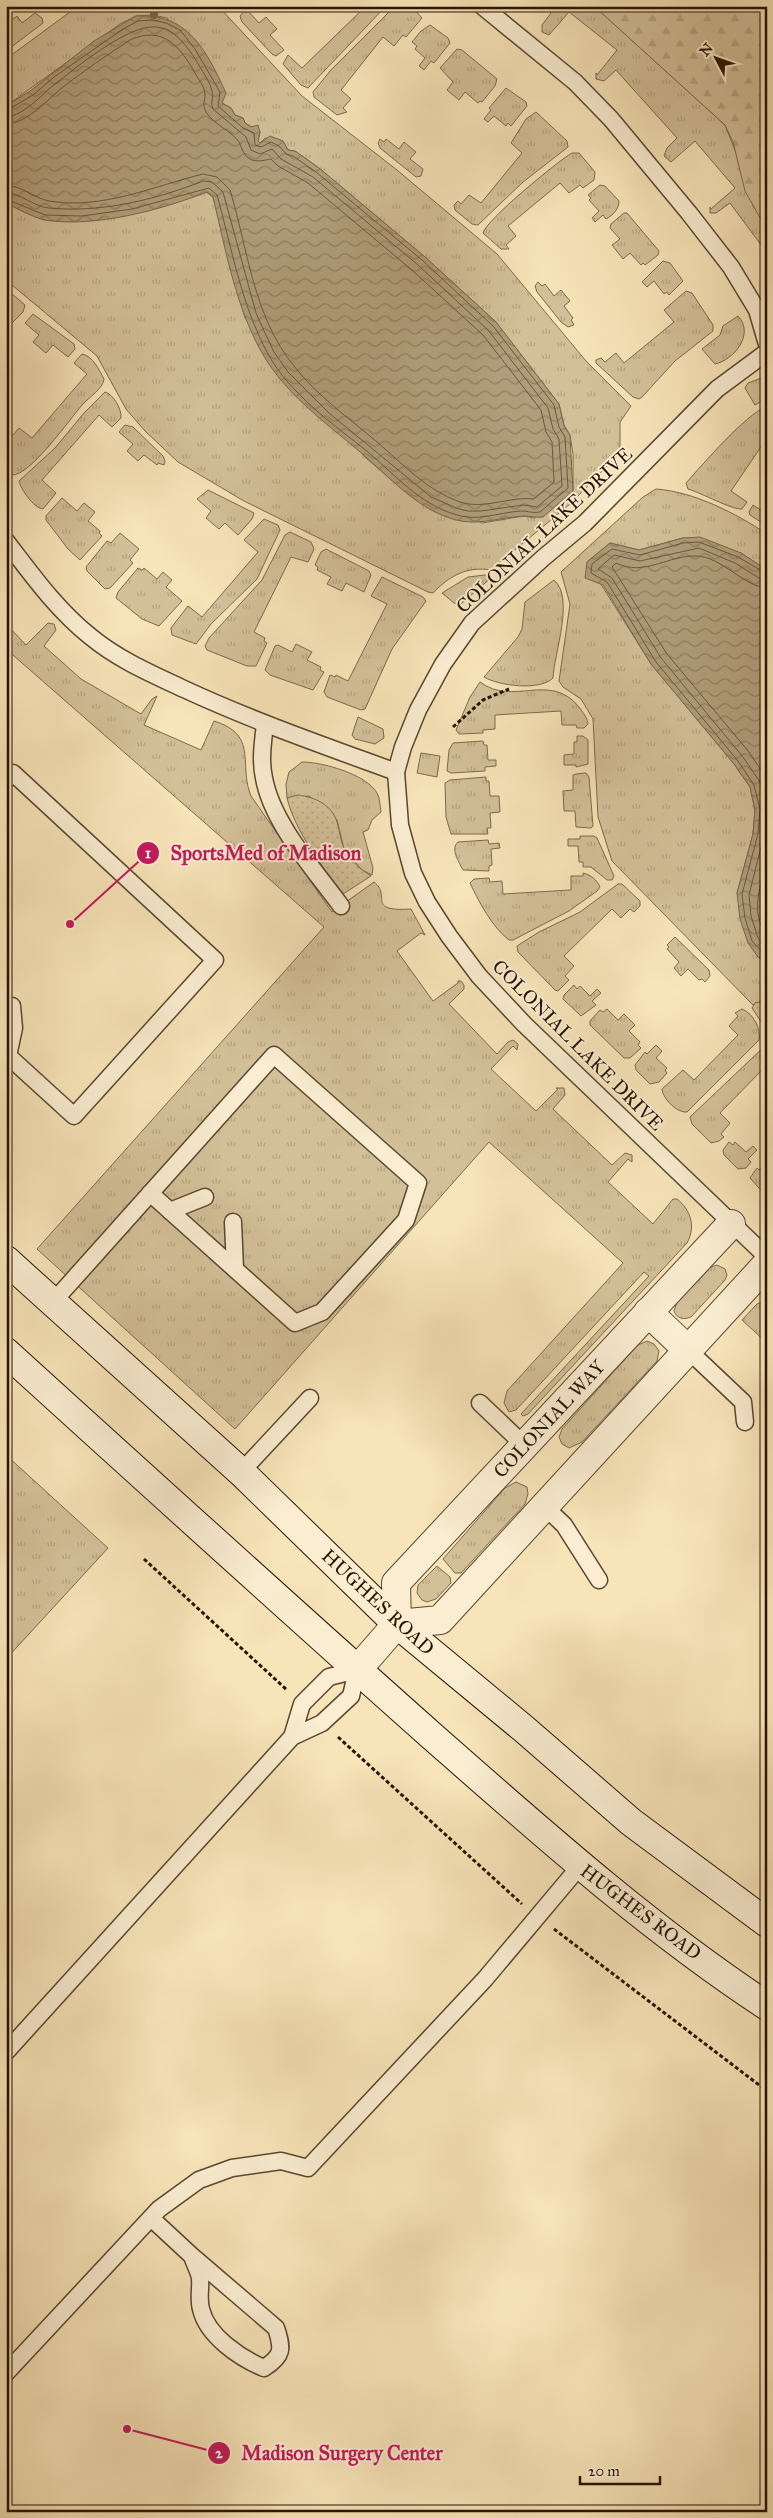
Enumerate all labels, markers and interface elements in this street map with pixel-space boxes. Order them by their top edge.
north arrow [690,32,740,82]
text: N [696,40,717,60]
street label: COLONIAL LAKE DRIVE [451,442,637,618]
callout: SportsMed of Madison [136,835,371,870]
text: SportsMed of Madison [171,841,362,866]
text: 1 [145,844,151,862]
street label: COLONIAL LAKE DRIVE [488,955,669,1136]
street label: COLONIAL WAY [489,1355,610,1483]
street label: HUGHES ROAD [317,1544,439,1660]
street label: HUGHES ROAD [576,1859,706,1965]
callout: Madison Surgery Center [206,2435,453,2470]
text: Madison Surgery Center [241,2441,443,2466]
text: 2 [215,2444,223,2462]
scale bar [580,2453,660,2485]
text: 20 m [588,2462,620,2480]

